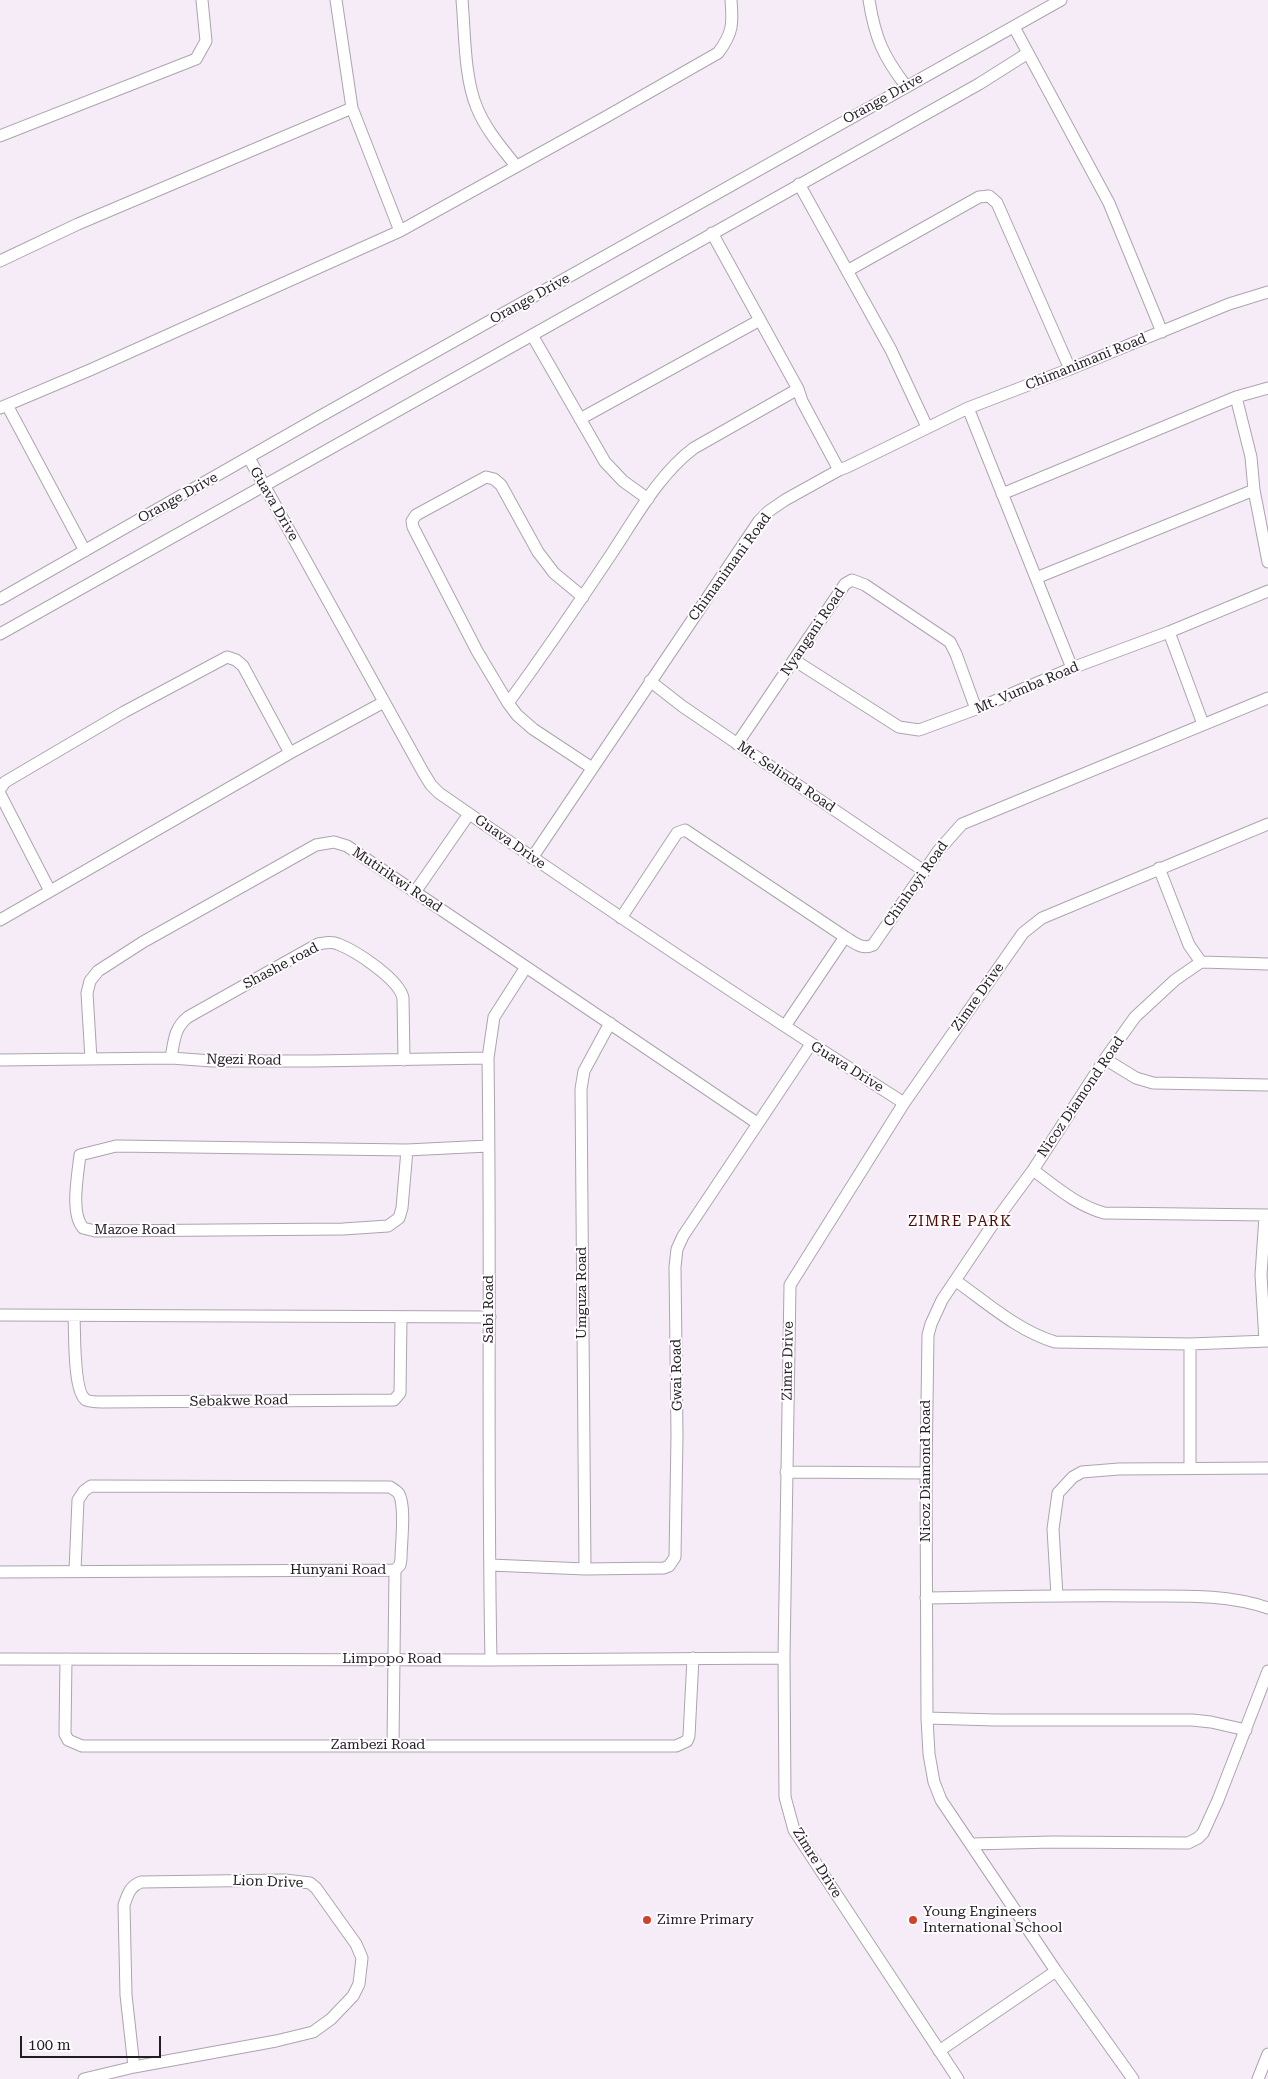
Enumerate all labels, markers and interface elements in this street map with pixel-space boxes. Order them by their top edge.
street label: Orange Drive [840,70,926,128]
street label: Orange Drive [487,270,573,328]
street label: Chimanimani Road [1023,330,1149,394]
street label: Guava Drive [246,464,302,544]
street label: Orange Drive [135,469,221,527]
street label: Chimanimani Road [685,510,775,624]
street label: Nyangani Road [777,585,849,679]
street label: Mt. Vumba Road [973,659,1081,717]
street label: Mt. Selinda Road [734,738,838,816]
street label: Guava Drive [471,811,549,873]
street label: Chinhoyi Road [880,838,952,930]
street label: Mutirikwi Road [349,844,445,916]
street label: Shashe road [241,939,321,993]
street label: Zimre Drive [948,960,1008,1034]
street label: Nicoz Diamond Road [1034,1033,1128,1161]
street label: Guava Drive [807,1038,887,1096]
street label: Ngezi Road [206,1051,282,1069]
district label: ZIMRE PARK [907,1213,1013,1231]
street label: Mazoe Road [94,1222,176,1238]
street label: Umguza Road [574,1247,590,1339]
street label: Sabi Road [481,1275,497,1343]
street label: Zimre Drive [779,1321,797,1401]
street label: Gwai Road [668,1339,686,1411]
street label: Sebakwe Road [190,1392,288,1410]
street label: Nicoz Diamond Road [918,1400,934,1542]
street label: Hunyani Road [290,1562,386,1578]
street label: Limpopo Road [342,1651,442,1667]
street label: Zambezi Road [331,1737,425,1753]
street label: Zimre Drive [789,1825,845,1901]
street label: Lion Drive [232,1872,304,1892]
place label: Young Engineers International School [923,1904,1062,1936]
place label: Zimre Primary [657,1912,754,1928]
marker: Zimre Primary [641,1914,653,1926]
marker: Young Engineers International School [907,1914,919,1926]
scale bar [22,2026,164,2058]
text: 100 m [28,2036,71,2054]

